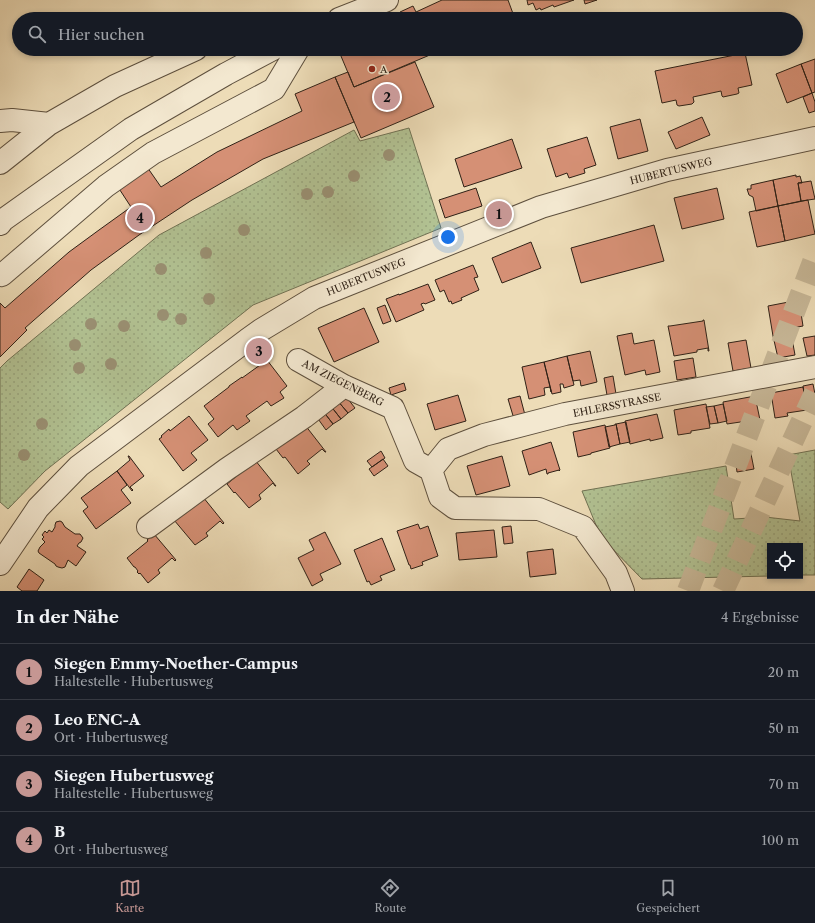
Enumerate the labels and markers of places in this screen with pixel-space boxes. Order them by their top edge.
place label: A [379,63,388,76]
marker: A [367,64,377,74]
pin: 2 [374,82,400,112]
pin: 1 [486,199,512,229]
pin: 4 [127,203,153,233]
pin: 3 [246,336,272,366]

